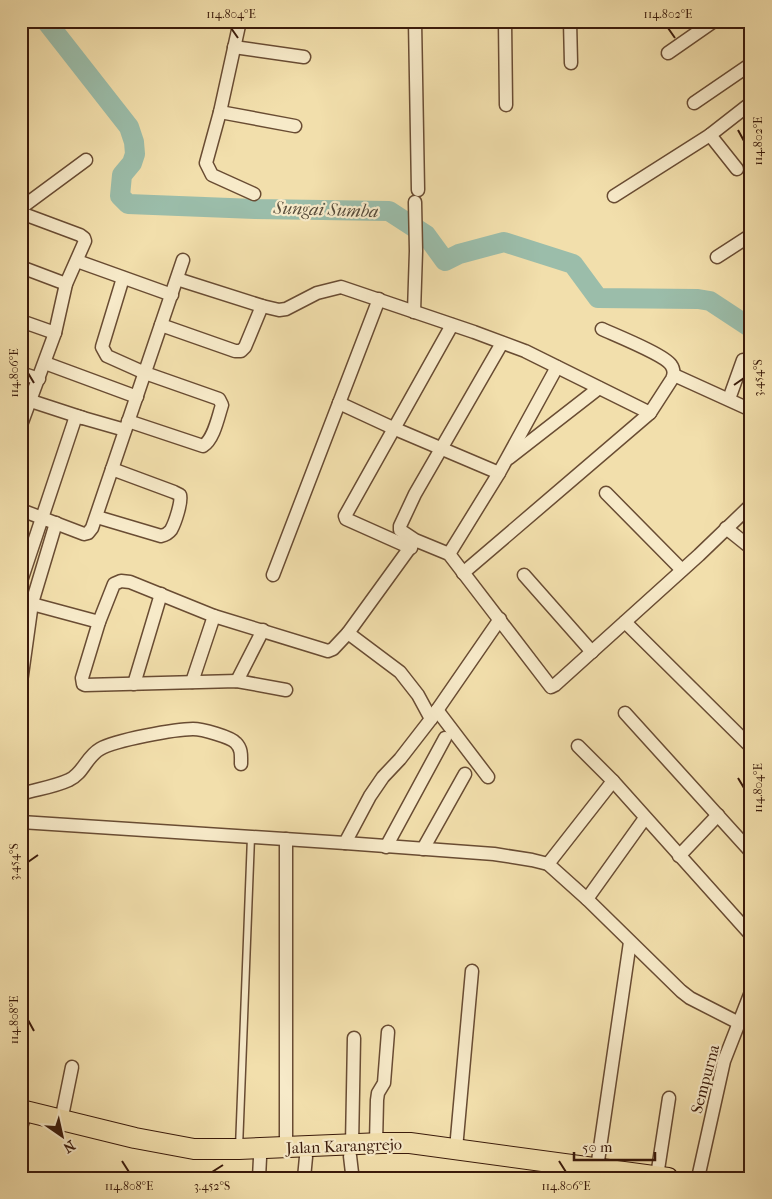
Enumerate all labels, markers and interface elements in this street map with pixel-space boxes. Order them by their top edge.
text: 114.804°E [206,7,256,21]
text: 114.802°E [644,7,692,21]
text: 114.802°E [751,117,765,165]
water label: Sungai Sumba [272,198,379,222]
text: 114.806°E [7,348,21,398]
text: 3.454°S [751,359,765,397]
text: 114.804°E [751,763,765,813]
text: 3.454°S [7,843,21,881]
text: 114.808°E [7,996,21,1044]
street label: Sempurna [687,1042,723,1116]
north arrow [38,1112,88,1162]
scale bar [574,1129,656,1161]
street label: Jalan Karangrejo [284,1134,402,1158]
text: N [60,1136,78,1157]
text: 50 m [582,1138,613,1156]
text: 114.808°E [105,1179,153,1193]
text: 3.452°S [194,1179,230,1193]
text: 114.806°E [541,1179,591,1193]

